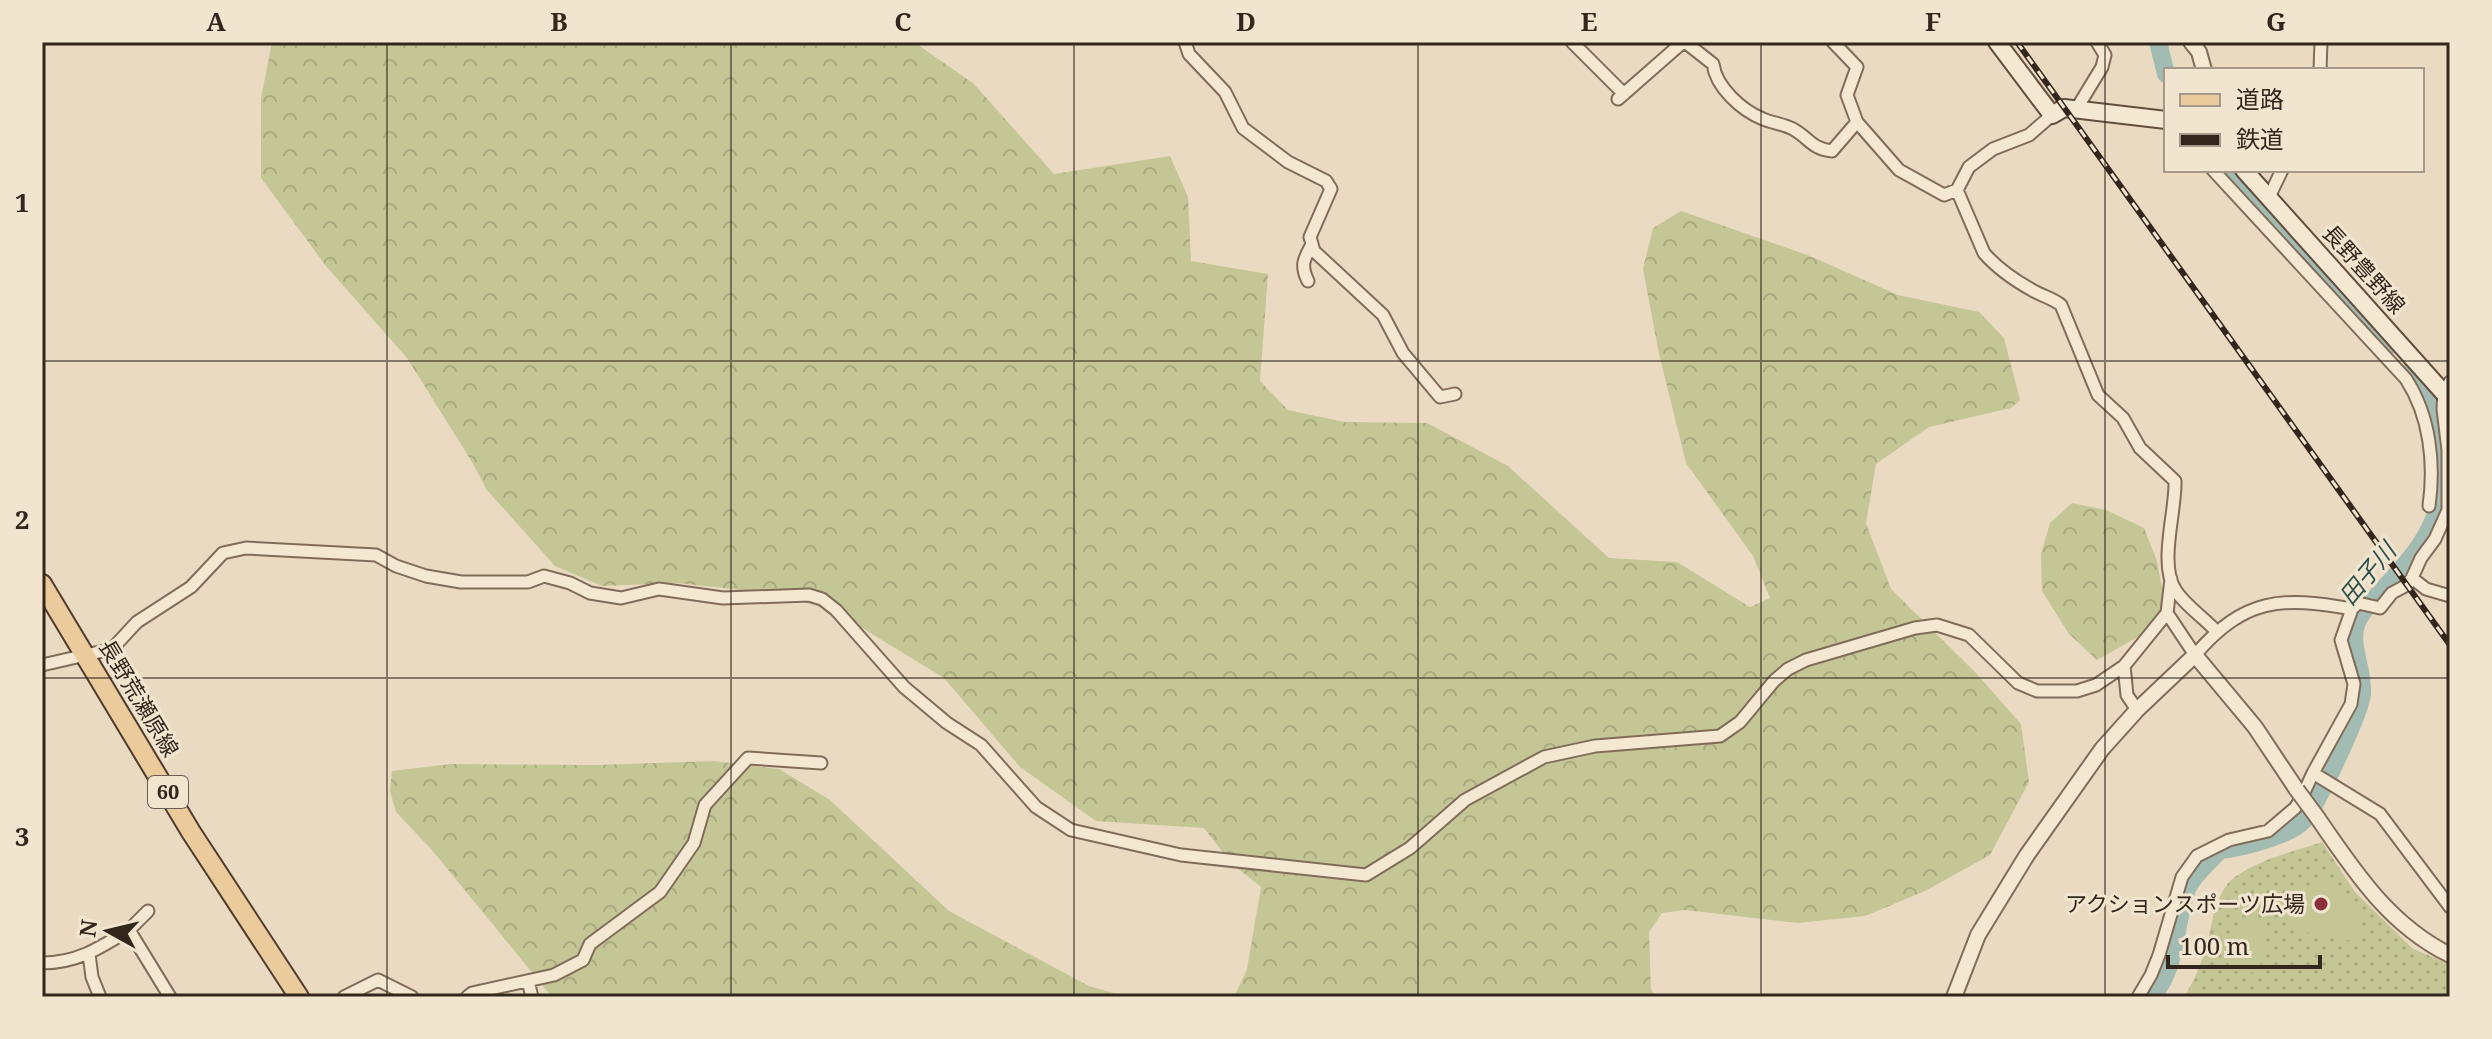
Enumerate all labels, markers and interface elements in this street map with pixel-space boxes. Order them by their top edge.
text: A [206,3,226,39]
text: B [550,3,568,39]
text: C [894,3,912,39]
text: D [1236,3,1256,39]
text: E [1581,3,1598,39]
text: F [1925,3,1941,39]
text: G [2266,3,2286,39]
legend [2164,68,2424,172]
text: 道路 [2236,82,2284,115]
text: 鉄道 [2236,122,2284,155]
text: 1 [15,184,29,220]
street label: 長野豊野線 [2317,217,2413,319]
text: 2 [15,501,29,537]
water label: 田子川 [2331,533,2405,611]
street label: 長野荒瀬原線 [93,633,187,762]
road number: 60 [148,776,188,808]
text: 3 [15,818,29,854]
place label: アクションスポーツ広場 [2065,888,2305,918]
north arrow [68,891,148,971]
marker: アクションスポーツ広場 [2312,895,2330,913]
text: N [71,917,103,939]
scale bar [2168,919,2320,969]
text: 100 m [2180,929,2249,962]

